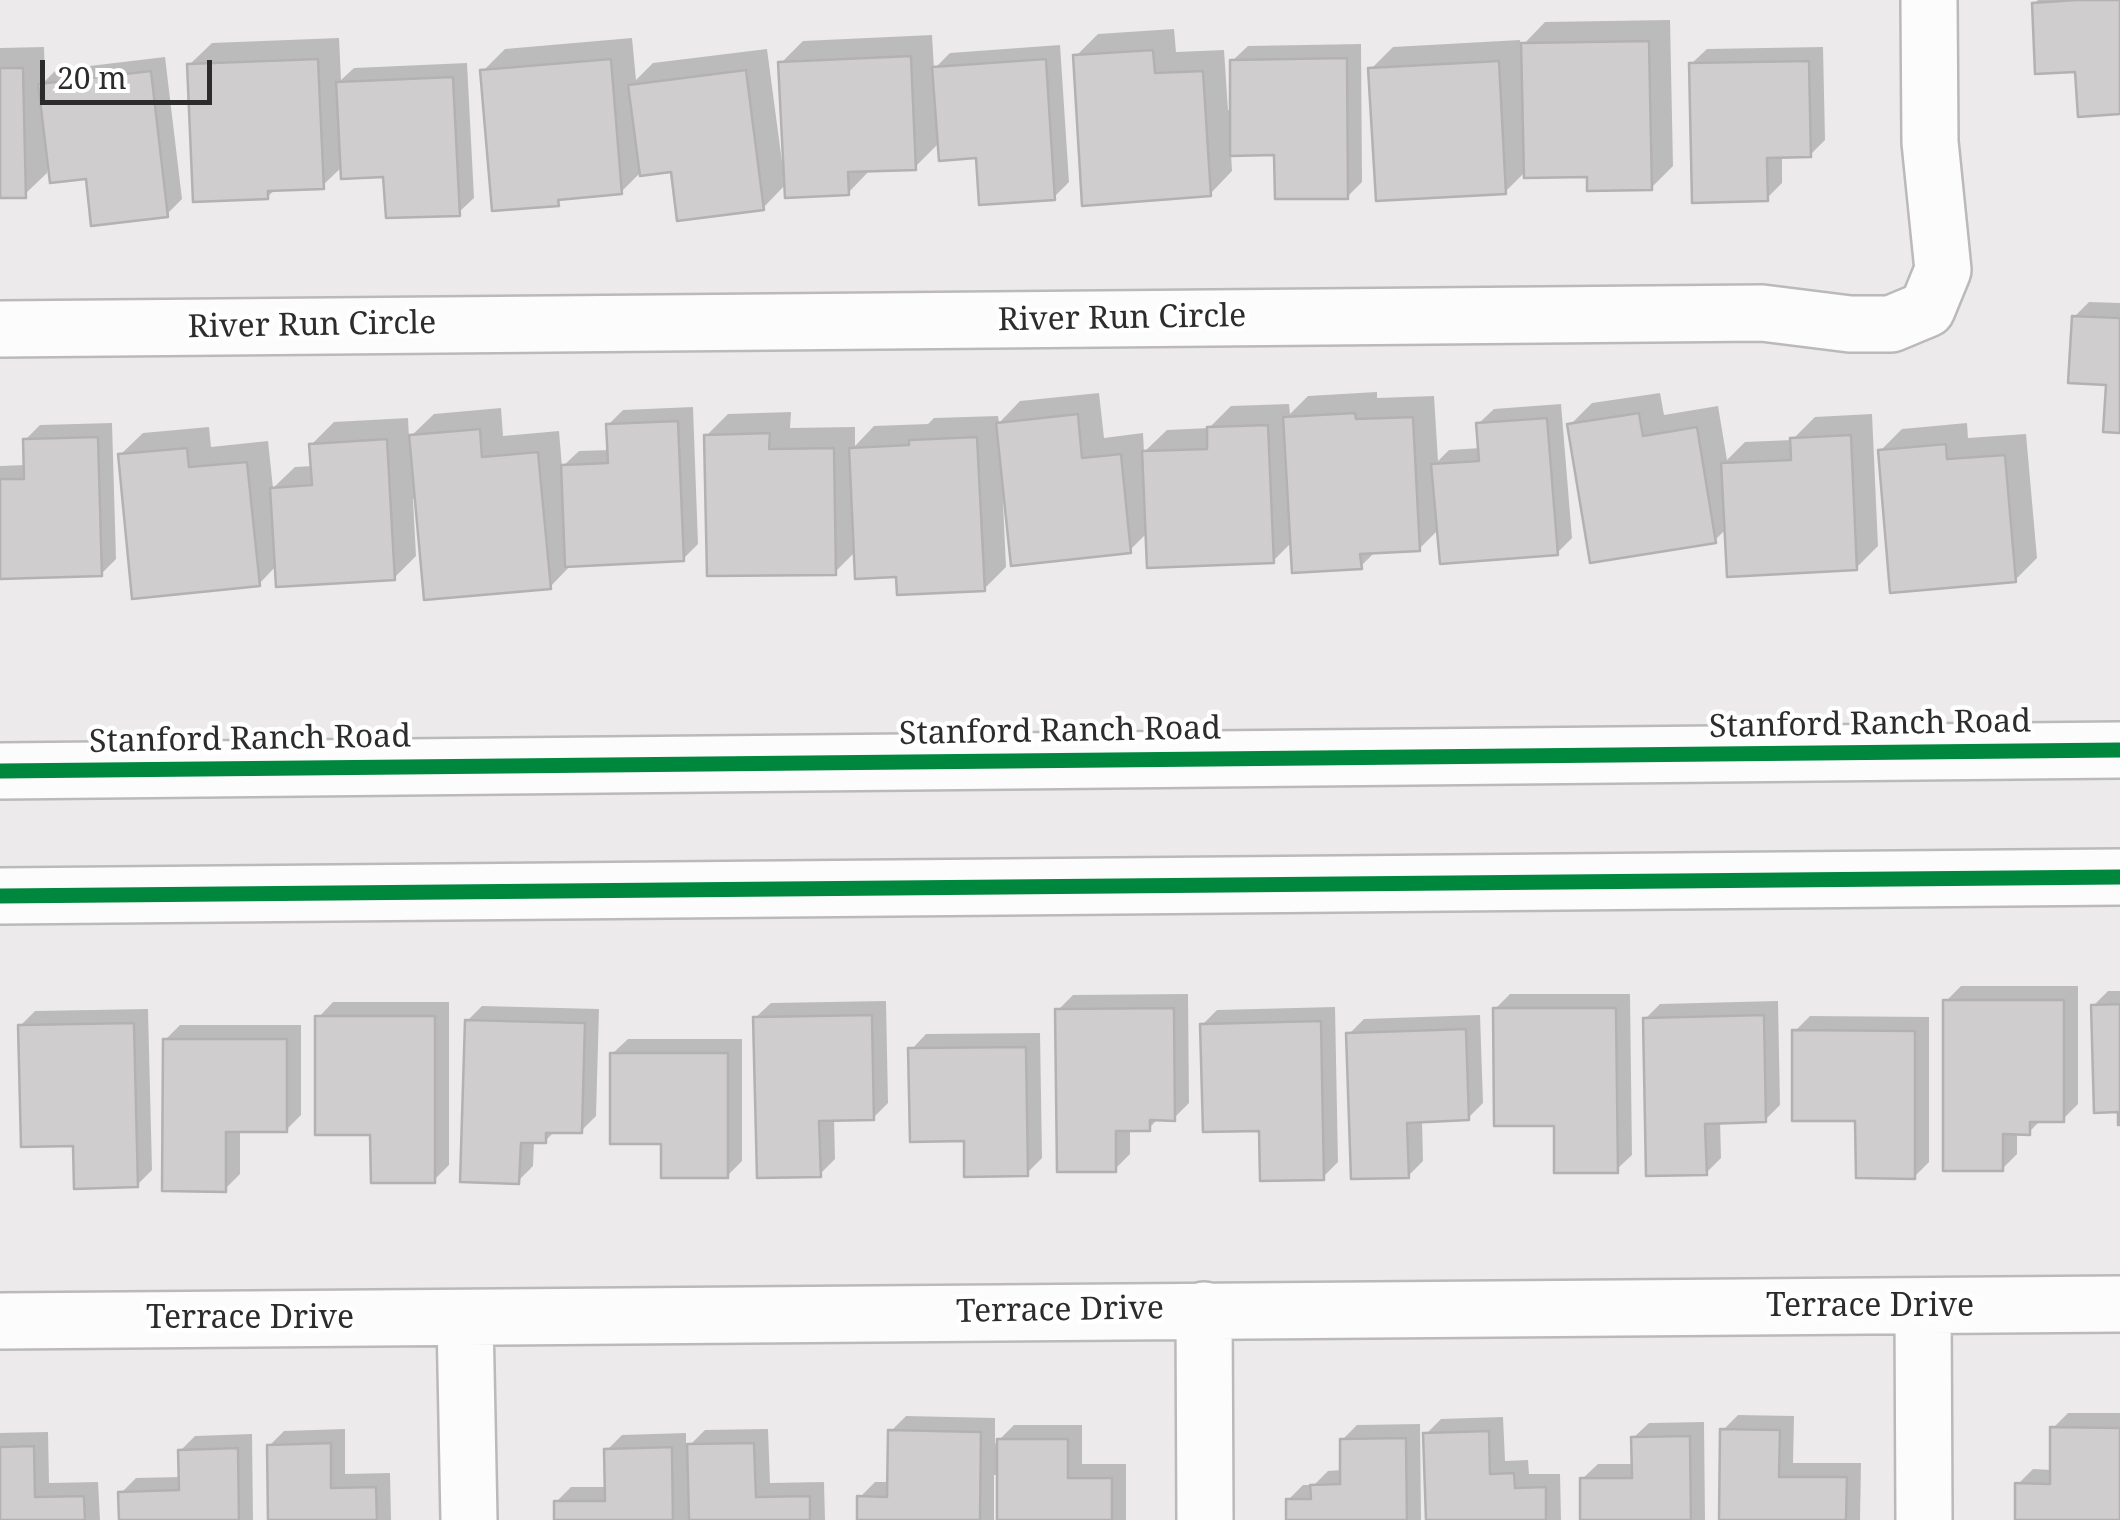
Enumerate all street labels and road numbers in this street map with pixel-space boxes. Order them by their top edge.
street label: River Run Circle [998,298,1246,340]
street label: River Run Circle [188,305,436,347]
street label: Stanford Ranch Road [1709,703,2031,747]
street label: Stanford Ranch Road [899,710,1221,754]
street label: Stanford Ranch Road [89,718,411,762]
street label: Terrace Drive [1766,1288,1974,1326]
street label: Terrace Drive [956,1290,1164,1332]
street label: Terrace Drive [146,1300,354,1338]

